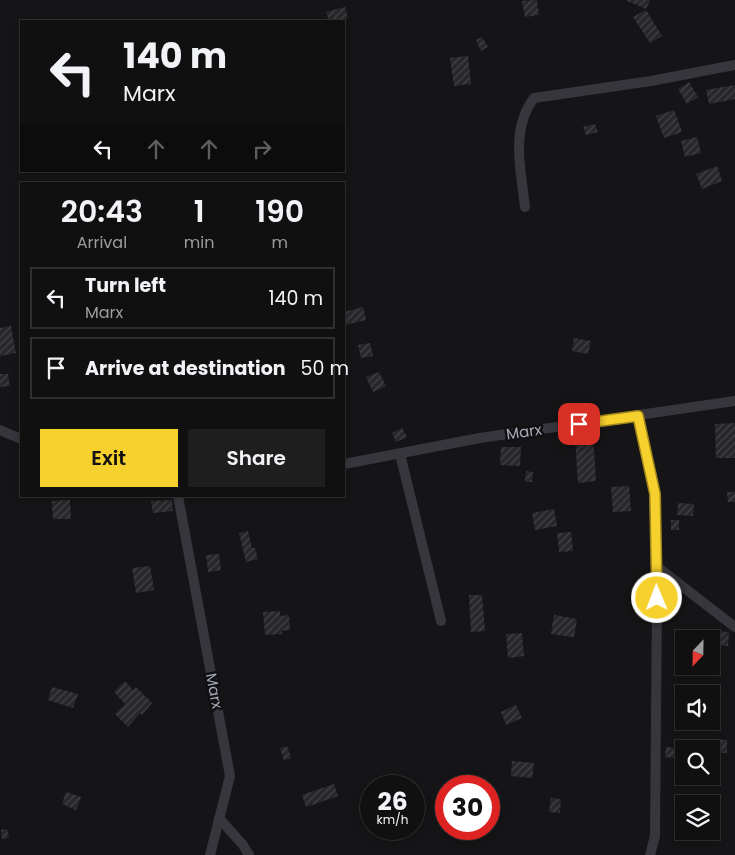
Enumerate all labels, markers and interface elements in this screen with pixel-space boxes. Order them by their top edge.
text: 140 m [123,31,227,80]
icon: left [40,40,105,105]
text: Marx [123,78,176,109]
icon: left [89,135,117,163]
icon: ahead [142,135,170,163]
icon: ahead [195,135,223,163]
icon: right [248,135,276,163]
text: 20:43 [61,190,143,233]
text: 1 [194,190,205,233]
text: 190 [255,190,304,233]
text: Arrival [77,231,127,254]
text: min [184,231,214,254]
text: m [271,231,288,254]
text: Turn left [85,272,166,299]
icon: left [42,284,70,312]
text: 140 m [268,285,323,312]
text: Marx [85,301,123,324]
icon: arrive [42,354,70,382]
text: Arrive at destination [85,355,286,382]
text: 50 m [301,355,349,382]
pin [558,403,600,445]
icon: arrive [565,410,593,438]
street label: Marx [505,419,543,444]
button: Exit [40,429,178,487]
button: Share [188,429,325,487]
position arrow [630,571,682,623]
north arrow [675,630,720,675]
map controls [675,630,720,840]
street label: Marx [201,671,228,711]
button: sound [675,685,720,730]
button: search [675,740,720,785]
speed limit sign: 30 [435,775,500,840]
text: 26 [377,784,408,819]
button: layers [675,795,720,840]
text: km/h [377,811,408,828]

